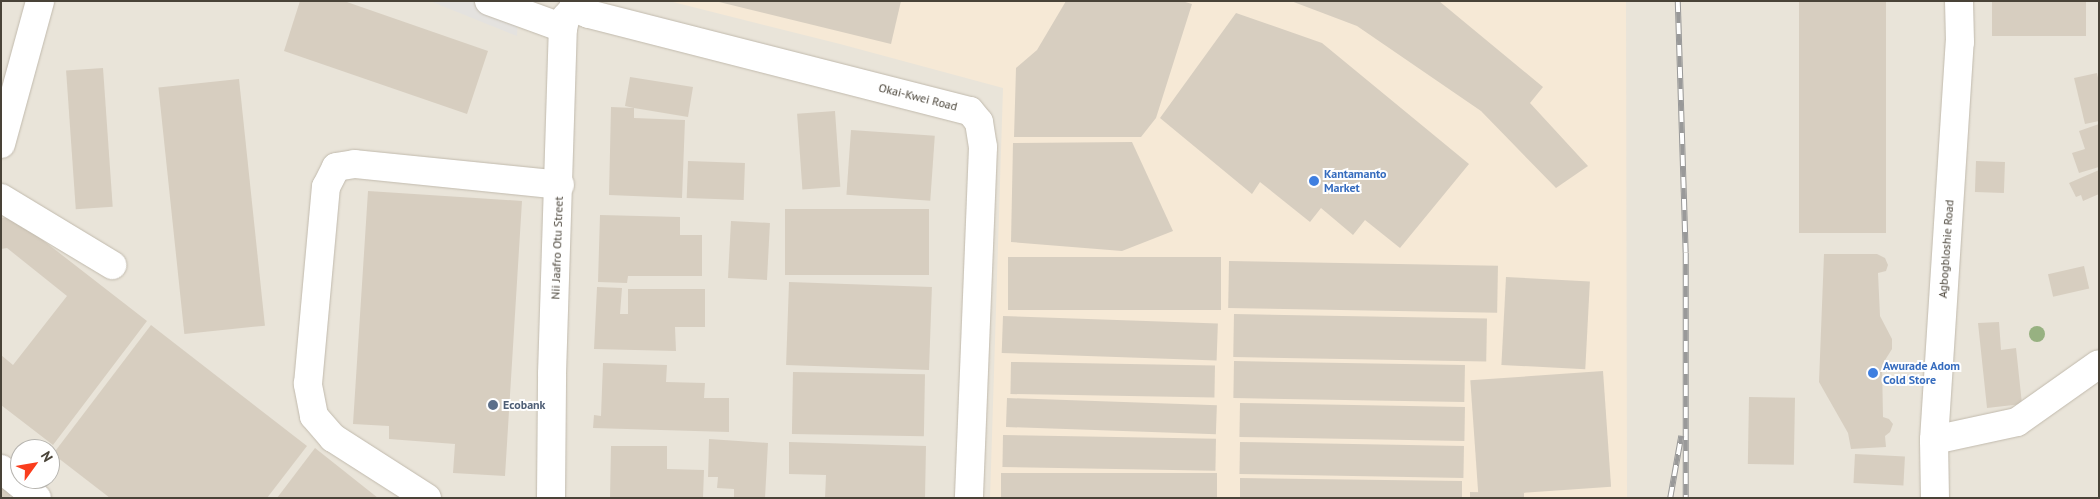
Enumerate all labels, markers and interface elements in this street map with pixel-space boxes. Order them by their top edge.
street label: Okai-Kwei Road [877,80,959,114]
place label: Kantamanto Market [1324,167,1387,195]
marker: Kantamanto Market [1308,175,1320,187]
street label: Nii Jaafro Otu Street [548,196,566,300]
street label: Agbogbloshie Road [1935,199,1957,299]
place label: Awurade Adom Cold Store [1883,359,1961,387]
marker: Awurade Adom Cold Store [1867,367,1879,379]
place label: Ecobank [503,398,546,412]
marker: Ecobank [487,399,499,411]
north arrow [10,439,60,489]
text: N [37,448,57,465]

